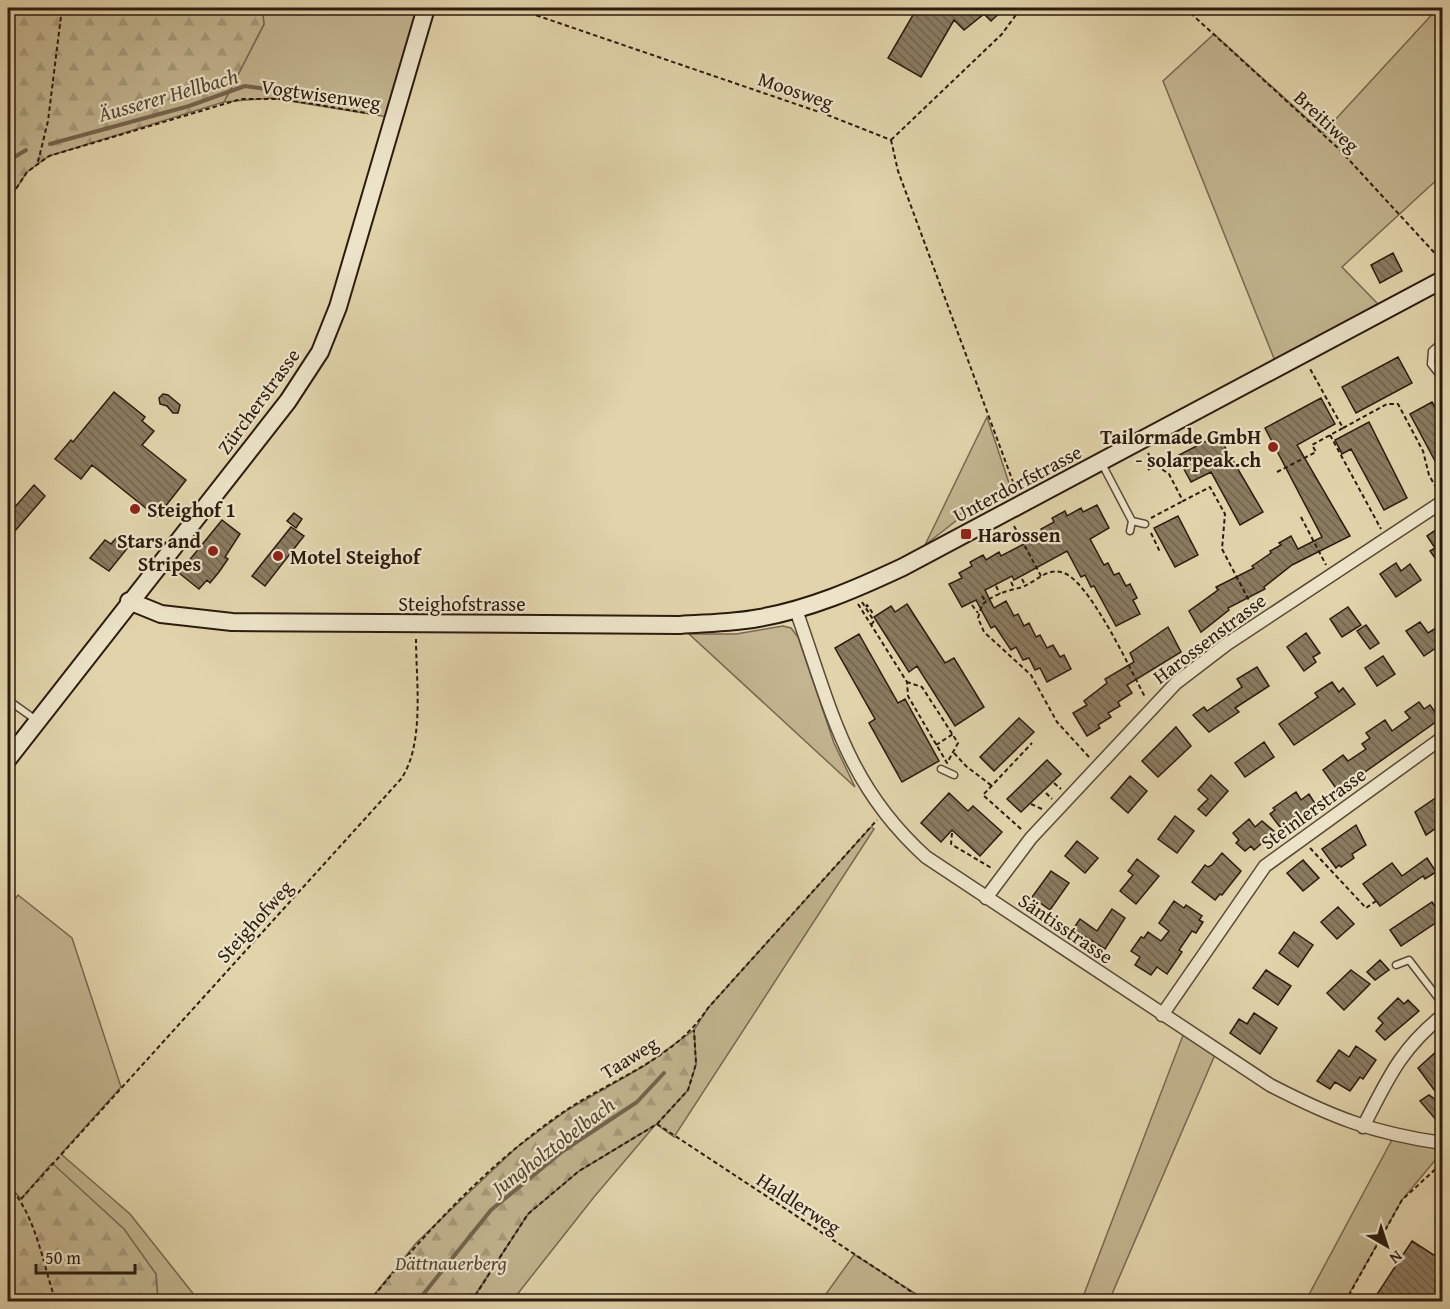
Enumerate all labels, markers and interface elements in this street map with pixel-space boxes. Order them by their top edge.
water label: Äusserer Hellbach [93,60,242,130]
street label: Moosweg [754,64,838,116]
street label: Vogtwisenweg [259,71,383,117]
street label: Breitiweg [1288,83,1366,159]
street label: Zürcherstrasse [210,342,306,460]
place label: Tailormade GmbH - solarpeak.ch [1100,422,1261,474]
street label: Unterdorfstrasse [947,437,1087,529]
marker: Tailormade GmbH - solarpeak.ch [1266,440,1280,454]
place label: Steighof 1 [147,495,236,524]
marker: Steighof 1 [128,502,142,516]
place label: Harossen [978,520,1061,549]
place label: Stars and Stripes [117,526,202,578]
marker: Harossen [959,527,973,541]
place label: Motel Steighof [290,542,422,571]
marker: Stars and Stripes [206,544,220,558]
marker: Motel Steighof [271,549,285,563]
street label: Harossenstrasse [1146,586,1272,690]
street label: Steighofstrasse [398,589,526,618]
street label: Steinlerstrasse [1254,760,1372,856]
street label: Steighofweg [209,873,299,969]
street label: Säntisstrasse [1013,886,1119,970]
street label: Taaweg [595,1028,663,1086]
water label: Jungholztobelbach [482,1089,622,1205]
street label: Haldlerweg [751,1165,847,1241]
north arrow [1357,1216,1417,1276]
scale bar [36,1237,135,1275]
text: 50 m [45,1244,81,1271]
text: N [1384,1245,1408,1271]
park label: Dättnauerberg [394,1248,507,1277]

